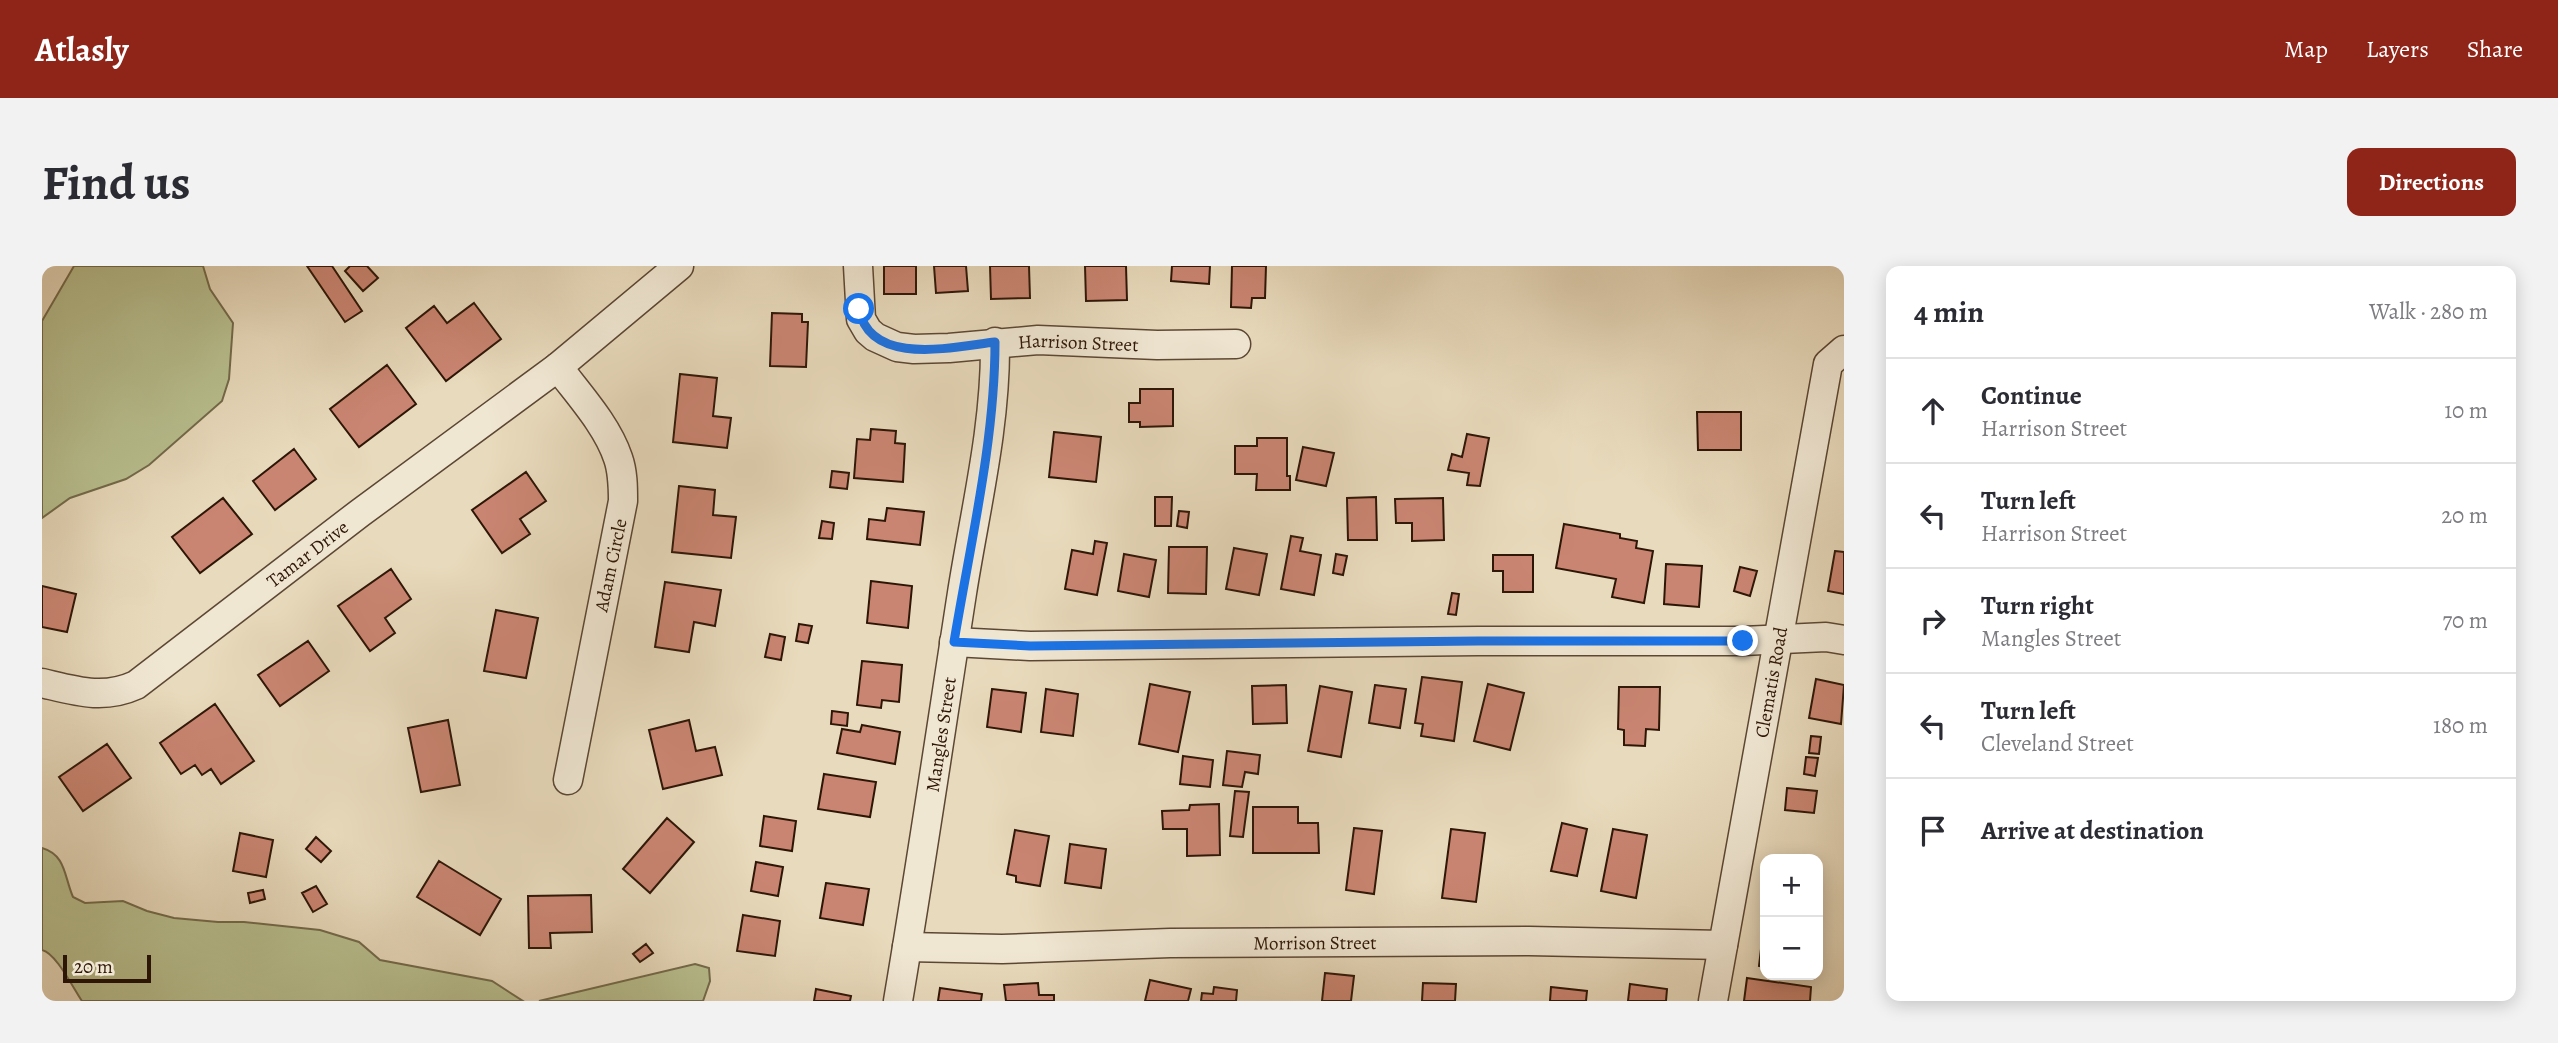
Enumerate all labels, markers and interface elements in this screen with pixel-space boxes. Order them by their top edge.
text: Atlasly [35,27,129,72]
text: Map [2284,33,2328,65]
text: Layers [2366,33,2429,65]
text: Share [2467,33,2523,65]
button: Directions [2347,148,2516,216]
text: Find us [42,149,190,216]
text: 4 min [1914,292,1984,332]
route start [843,293,874,324]
text: Walk · 280 m [2369,296,2488,327]
street label: Harrison Street [1017,328,1139,358]
text: Continue [1981,378,2082,413]
icon: ahead [1914,392,1952,430]
text: 10 m [2444,395,2488,426]
text: Harrison Street [1981,413,2127,444]
text: Turn left [1981,483,2076,518]
icon: left [1914,497,1952,535]
text: 20 m [2441,500,2488,531]
street label: Tamar Drive [262,515,354,594]
street label: Adam Circle [588,516,634,615]
text: Harrison Street [1981,518,2127,549]
text: Turn right [1981,588,2094,623]
icon: right [1914,602,1952,640]
text: 70 m [2442,605,2488,636]
text: Mangles Street [1981,623,2121,654]
street label: Clematis Road [1749,624,1794,740]
route end [1727,625,1758,656]
street label: Mangles Street [920,675,963,794]
text: Turn left [1981,693,2076,728]
icon: left [1914,707,1952,745]
text: 180 m [2433,710,2488,741]
text: Cleveland Street [1981,728,2134,759]
icon: arrive [1914,812,1952,850]
text: Arrive at destination [1981,813,2204,848]
map controls [1760,854,1823,980]
button: + [1760,854,1823,917]
button: − [1760,917,1823,980]
street label: Morrison Street [1253,930,1377,957]
scale bar [63,952,150,984]
text: 20 m [74,954,113,980]

